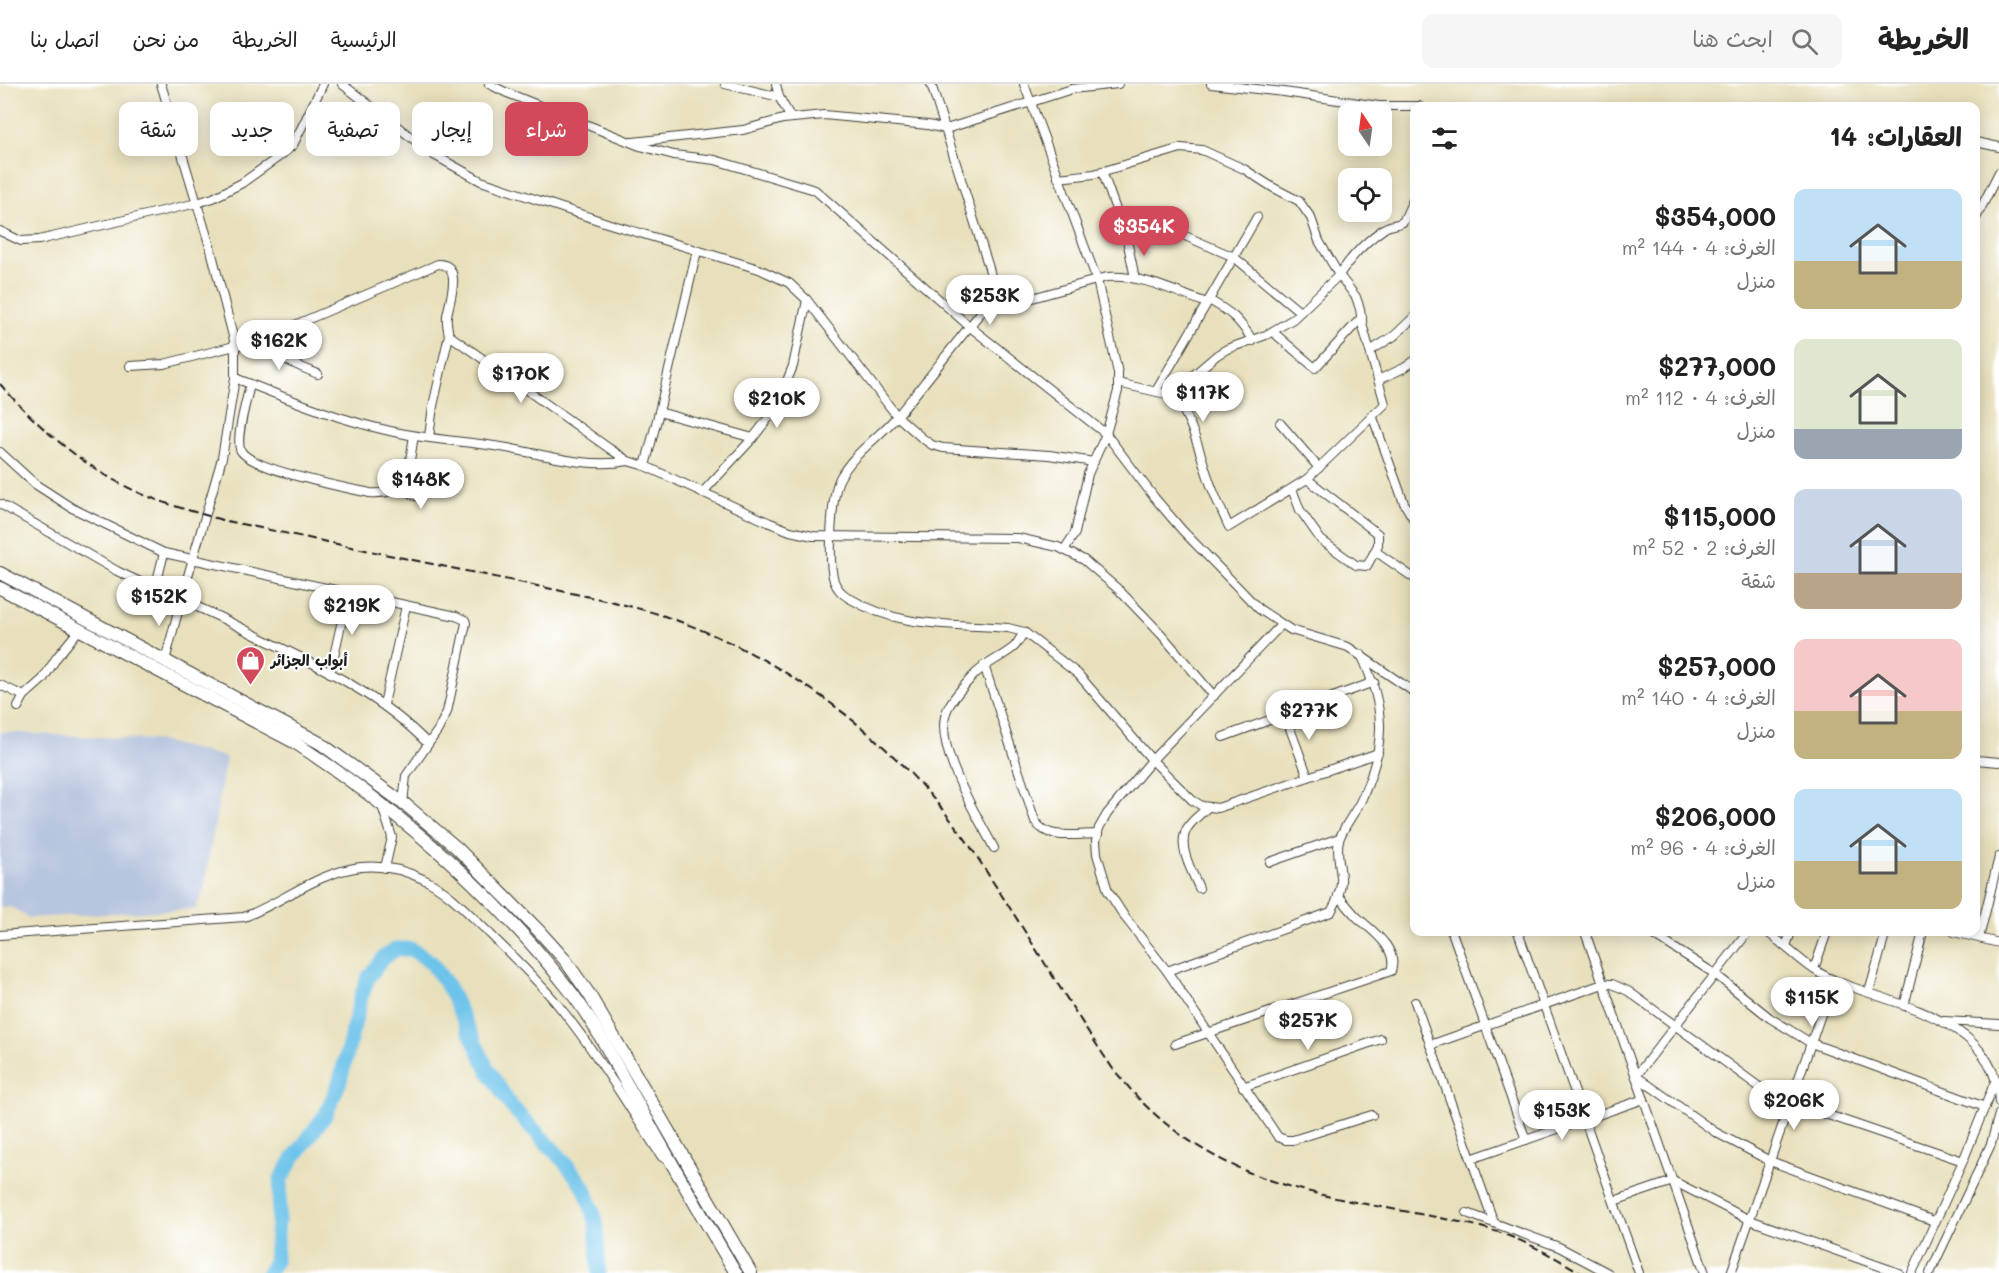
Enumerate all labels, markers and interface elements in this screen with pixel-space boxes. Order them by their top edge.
search box [1422,14,1842,68]
text: الخريطة [1878,20,1969,56]
text: ابحث هنا [1692,24,1773,53]
text: اتصل بنا [30,25,100,52]
text: من نحن [133,25,199,52]
text: الخريطة [232,25,298,52]
text: الرئيسية [331,25,397,52]
icon: search [1788,25,1821,58]
chip: شقة [119,102,198,156]
chip: جديد [210,102,294,156]
chip: تصفية [306,102,400,156]
chip: إيجار [412,102,493,156]
chip: شراء [505,102,588,156]
north arrow [1338,102,1392,156]
map controls [1338,102,1392,222]
text: العقارات: 14 [1829,119,1962,153]
icon: filters [1428,122,1461,155]
button: locate [1338,168,1392,222]
text: $354,000 [1655,199,1776,233]
pin: $354K [1102,206,1186,257]
text: $354K [1113,212,1175,238]
icon: home [1842,213,1914,285]
text: الغرف: 4 · 144 m² [1622,234,1776,260]
text: منزل [1737,267,1776,293]
pin: $253K [948,275,1032,326]
text: $253K [960,281,1020,307]
pin: $162K [237,320,321,371]
text: $162K [250,326,308,352]
text: $277,000 [1658,349,1776,383]
pin: $170K [479,353,563,404]
text: $170K [492,359,550,385]
icon: home [1842,363,1914,435]
pin: $117K [1161,372,1245,423]
pin: $210K [735,378,819,429]
text: $117K [1176,378,1230,404]
text: $210K [748,384,806,410]
text: الغرف: 4 · 112 m² [1625,384,1776,410]
text: منزل [1737,417,1776,443]
pin: $148K [379,459,463,510]
text: $148K [391,465,451,491]
text: $115,000 [1664,499,1776,533]
icon: home [1842,513,1914,585]
text: الغرف: 2 · 52 m² [1632,534,1776,560]
text: شقة [1741,567,1776,593]
pin: $152K [117,576,201,627]
text: $152K [130,582,188,608]
pin: $219K [310,585,394,636]
text: $219K [323,591,381,617]
shop icon: أبواب الجزائر [234,644,266,686]
text: $257,000 [1658,649,1776,683]
place label: أبواب الجزائر [269,650,348,671]
icon: home [1842,663,1914,735]
text: الغرف: 4 · 140 m² [1621,684,1776,710]
pin: $277K [1267,690,1351,741]
text: $277K [1280,696,1338,722]
text: منزل [1737,717,1776,743]
text: $206,000 [1655,799,1776,833]
icon: home [1842,813,1914,885]
text: الغرف: 4 · 96 m² [1630,834,1776,860]
text: منزل [1737,867,1776,893]
pin: $115K [1770,977,1854,1028]
text: $115K [1785,983,1839,1009]
pin: $257K [1266,1000,1350,1051]
text: $257K [1278,1006,1338,1032]
pin: $206K [1752,1080,1836,1131]
text: $206K [1763,1086,1825,1112]
pin: $153K [1520,1090,1604,1141]
text: $153K [1533,1096,1591,1122]

